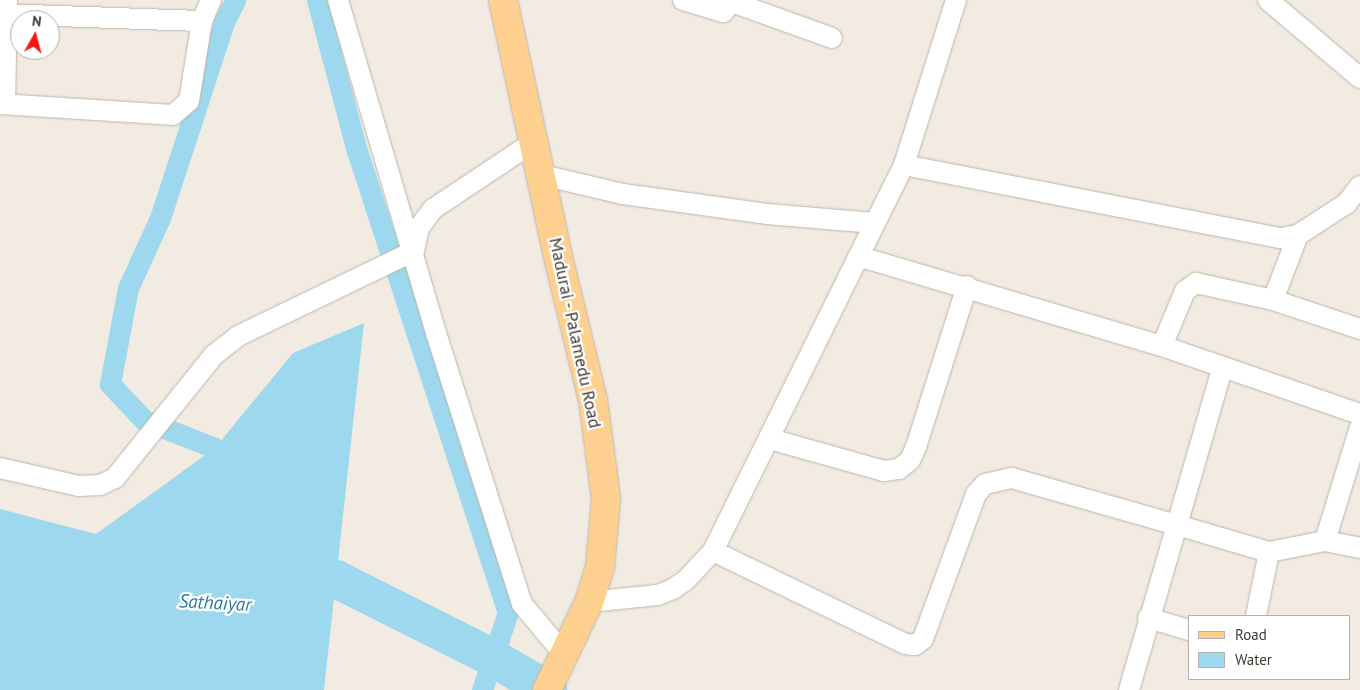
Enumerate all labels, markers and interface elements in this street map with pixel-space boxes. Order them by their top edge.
north arrow [10,10,60,60]
text: N [31,12,42,31]
street label: Madurai - Palamedu Road [544,234,606,432]
water label: Sathaiyar [178,590,252,616]
legend [1188,615,1350,680]
text: Road [1235,625,1267,644]
text: Water [1235,650,1272,669]

